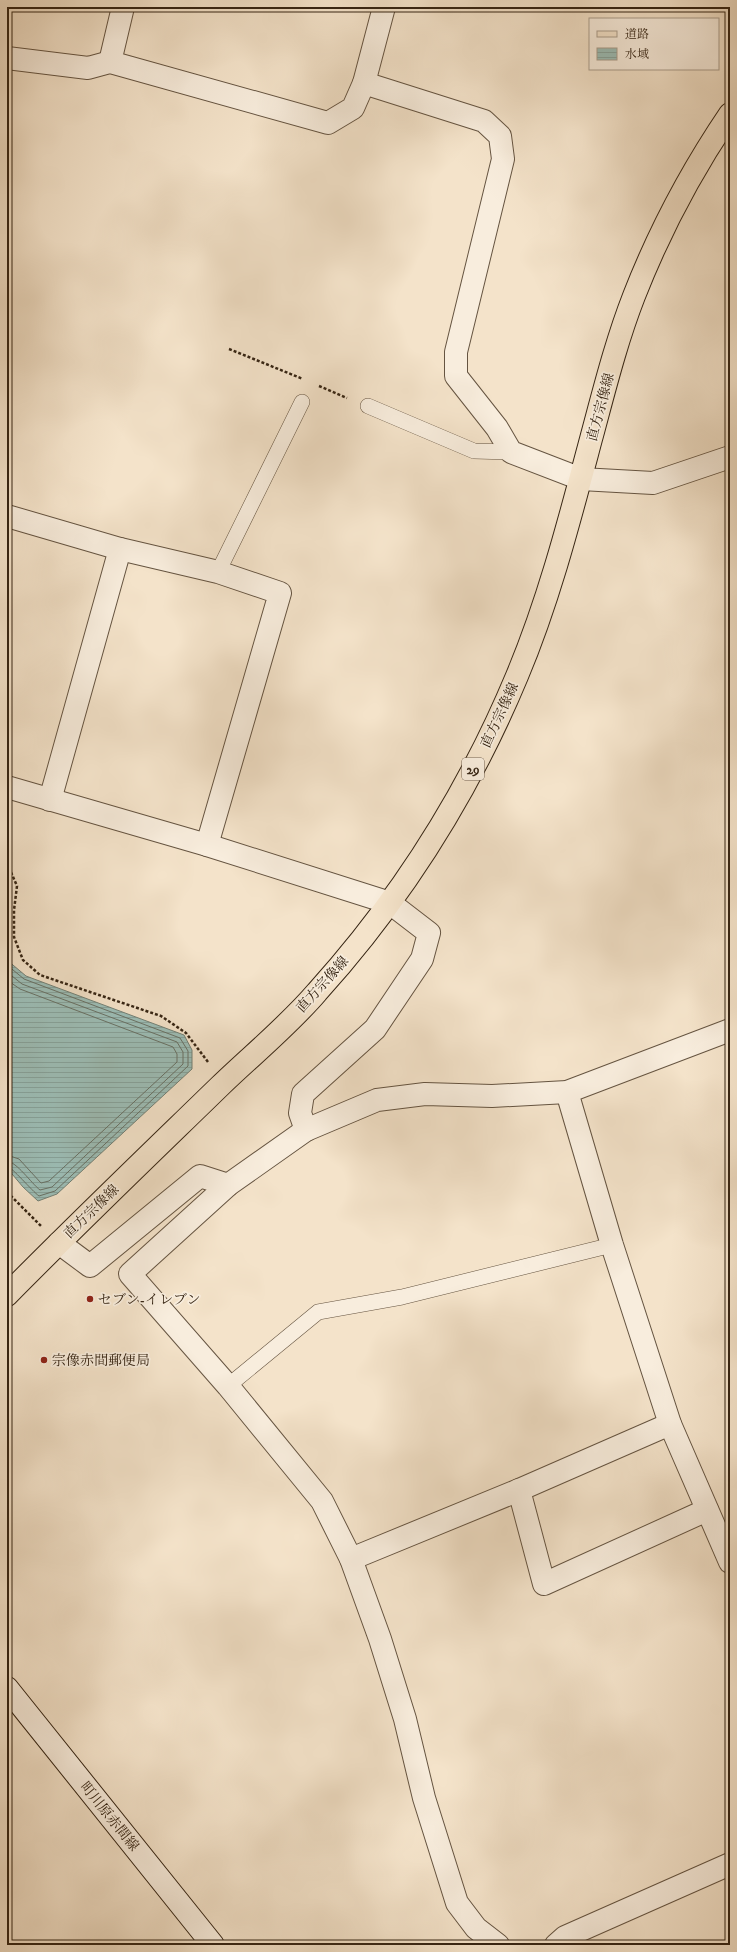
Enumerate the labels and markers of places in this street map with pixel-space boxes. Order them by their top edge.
place label: セブン-イレブン [98,1291,201,1309]
marker: セブン-イレブン [85,1294,95,1304]
place label: 宗像赤間郵便局 [52,1352,150,1370]
marker: 宗像赤間郵便局 [39,1355,49,1365]

